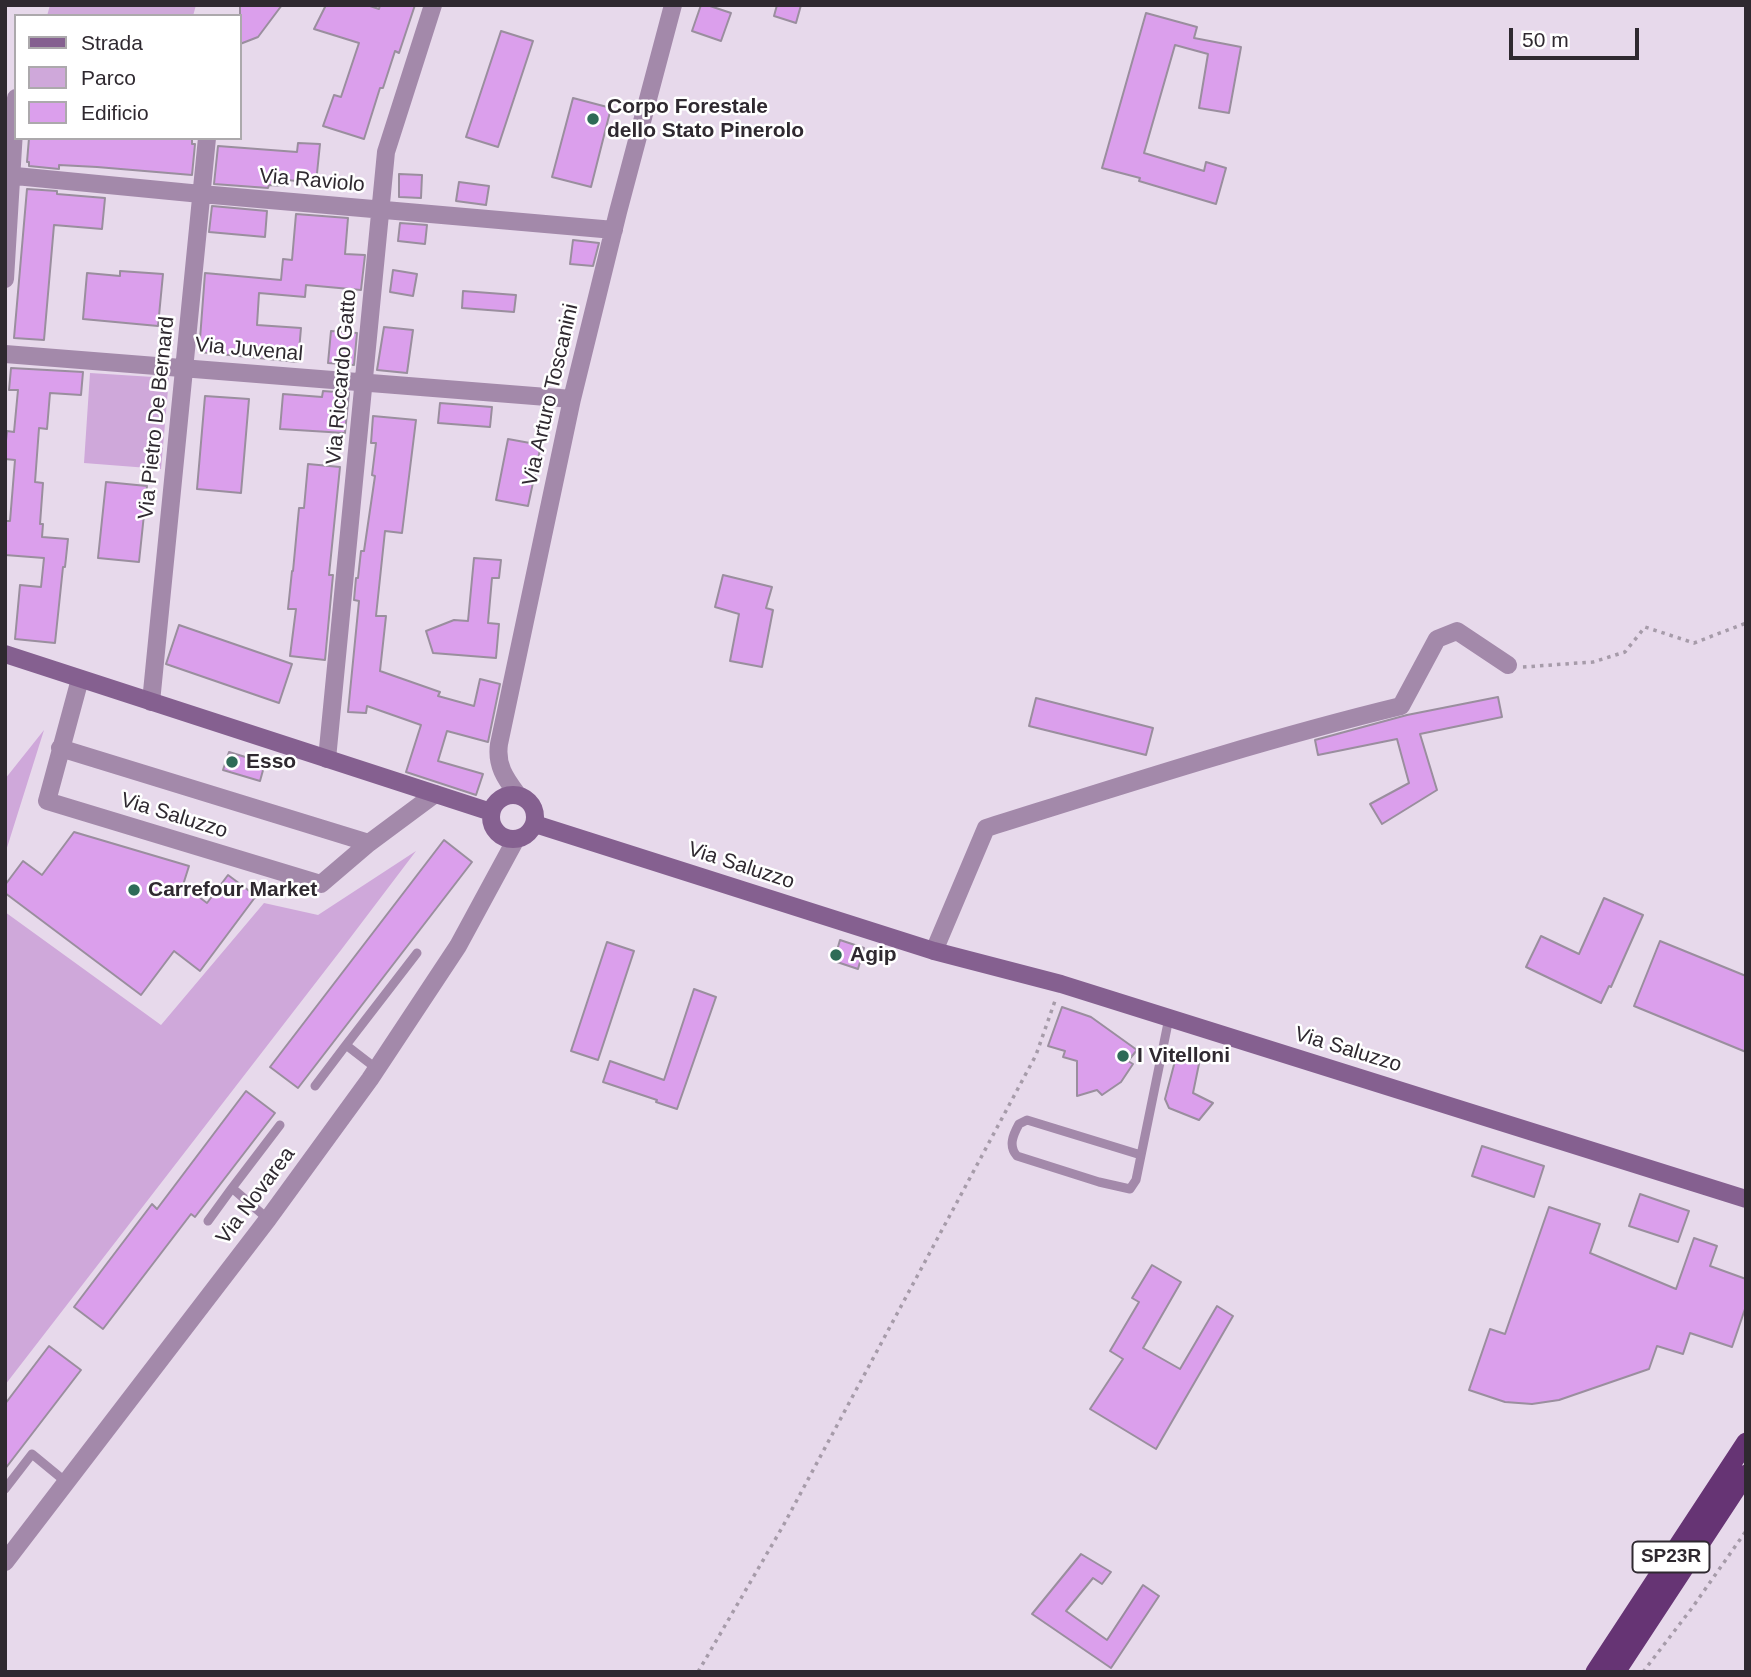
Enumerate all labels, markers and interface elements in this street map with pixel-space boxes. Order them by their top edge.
legend [14,14,242,140]
scale bar [1513,14,1642,58]
text: 50 m [1522,28,1569,51]
text: Strada [81,31,143,54]
text: Parco [81,66,136,89]
place label: Corpo Forestale dello Stato Pinerolo [607,94,804,144]
text: Edificio [81,101,149,124]
marker: Corpo Forestale dello Stato Pinerolo [585,111,601,127]
street label: Via Raviolo [258,164,366,198]
street label: Via Riccardo Gatto [322,288,362,466]
street label: Via Arturo Toscanini [518,301,584,489]
street label: Via Pietro De Bernard [134,315,180,521]
street label: Via Juvenal [194,333,304,367]
place label: Esso [246,749,296,775]
marker: Esso [224,754,240,770]
street label: Via Saluzzo [117,788,231,844]
street label: Via Saluzzo [685,837,797,895]
place label: Carrefour Market [148,877,317,903]
marker: Carrefour Market [126,882,142,898]
place label: Agip [850,942,897,968]
marker: Agip [828,947,844,963]
street label: Via Saluzzo [1291,1022,1405,1078]
place label: I Vitelloni [1137,1043,1230,1069]
marker: I Vitelloni [1115,1048,1131,1064]
street label: Via Novarea [211,1142,301,1250]
road number: SP23R [1632,1541,1710,1572]

